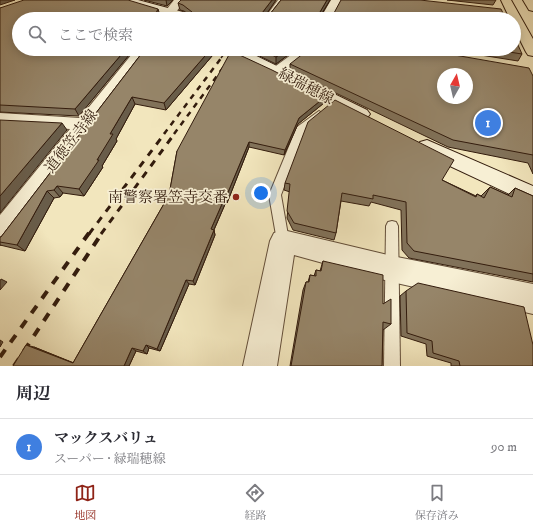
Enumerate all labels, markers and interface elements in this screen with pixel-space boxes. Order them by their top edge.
search box [12,12,521,56]
icon: search [26,23,48,45]
text: ここで検索 [58,26,133,45]
street label: 緑瑞穂線 [275,64,337,109]
north arrow [437,68,473,104]
street label: 道徳笠寺線 [41,106,102,177]
pin: 1 [475,108,501,138]
your location [251,183,271,203]
place label: 南警察署笠寺交番 [108,188,228,207]
marker: 南警察署笠寺交番 [231,192,241,202]
text: 周辺 [16,383,50,405]
text: マックスバリュ [54,429,158,448]
text: 1 [27,439,31,455]
text: 90 m [491,439,517,455]
text: スーパー · 緑瑞穂線 [54,451,165,467]
tab: 地図 [74,482,96,523]
tab: 経路 [244,482,266,523]
tab: 保存済み [415,482,459,523]

